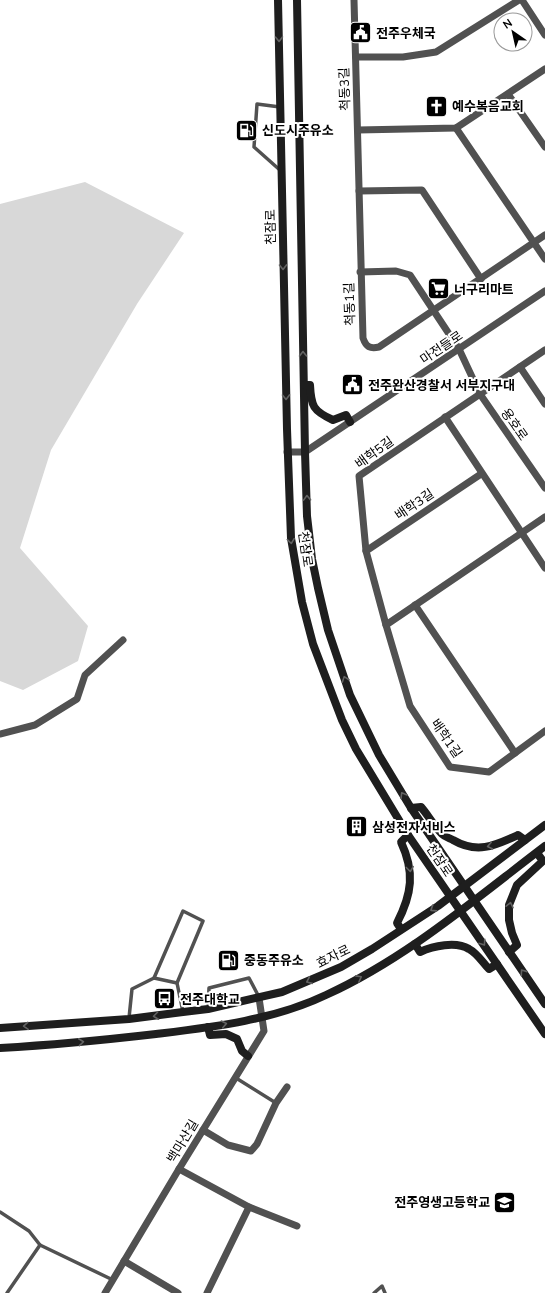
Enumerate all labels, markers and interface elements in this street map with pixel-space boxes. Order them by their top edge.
north arrow [493,12,533,52]
text: N [500,16,515,33]
public building icon: 전주우체국 [347,20,373,46]
place label: 전주우체국 [376,25,436,43]
one-way arrow [275,36,283,42]
street label: 척동3길 [335,67,355,111]
church icon: 예수복음교회 [423,93,449,119]
place label: 예수복음교회 [452,98,524,116]
fuel station icon: 신도시주유소 [233,117,259,143]
place label: 신도시주유소 [262,122,334,140]
street label: 천잠로 [262,209,280,245]
one-way arrow [279,264,287,270]
supermarket icon: 너구리마트 [425,276,451,302]
place label: 너구리마트 [454,281,514,299]
street label: 척동1길 [340,282,360,326]
street label: 마전들로 [417,327,466,369]
one-way arrow [299,351,308,357]
public building icon: 전주완산경찰서 서부지구대 [339,372,365,398]
place label: 전주완산경찰서 서부지구대 [368,377,515,395]
one-way arrow [282,394,290,400]
street label: 용호로 [497,405,532,444]
street label: 배학5길 [352,433,398,473]
street label: 배학3길 [391,485,438,525]
one-way arrow [302,495,311,501]
street label: 천잠로 [294,530,316,568]
one-way arrow [286,538,295,544]
one-way arrow [341,676,350,683]
street label: 배학1길 [426,716,466,762]
one-way arrow [400,792,408,799]
building icon: 삼성전자서비스 [344,814,370,840]
place label: 삼성전자서비스 [372,819,456,837]
street label: 천잠로 [422,841,457,880]
one-way arrow [487,842,493,850]
one-way arrow [405,866,414,872]
one-way arrow [506,902,514,908]
one-way arrow [430,904,437,911]
one-way arrow [478,939,486,946]
street label: 효자로 [313,941,354,973]
fuel station icon: 중동주유소 [216,947,242,973]
place label: 중동주유소 [244,952,304,970]
one-way arrow [520,969,527,976]
one-way arrow [306,976,313,984]
one-way arrow [355,976,363,983]
bus stop icon: 전주대학교 [152,986,178,1012]
place label: 전주대학교 [180,991,240,1009]
one-way arrow [152,1011,159,1020]
one-way arrow [220,1021,227,1029]
one-way arrow [23,1022,29,1031]
one-way arrow [78,1037,84,1046]
street label: 백마산길 [163,1116,203,1167]
school or university icon: 전주영생고등학교 [492,1189,518,1215]
place label: 전주영생고등학교 [394,1194,490,1212]

